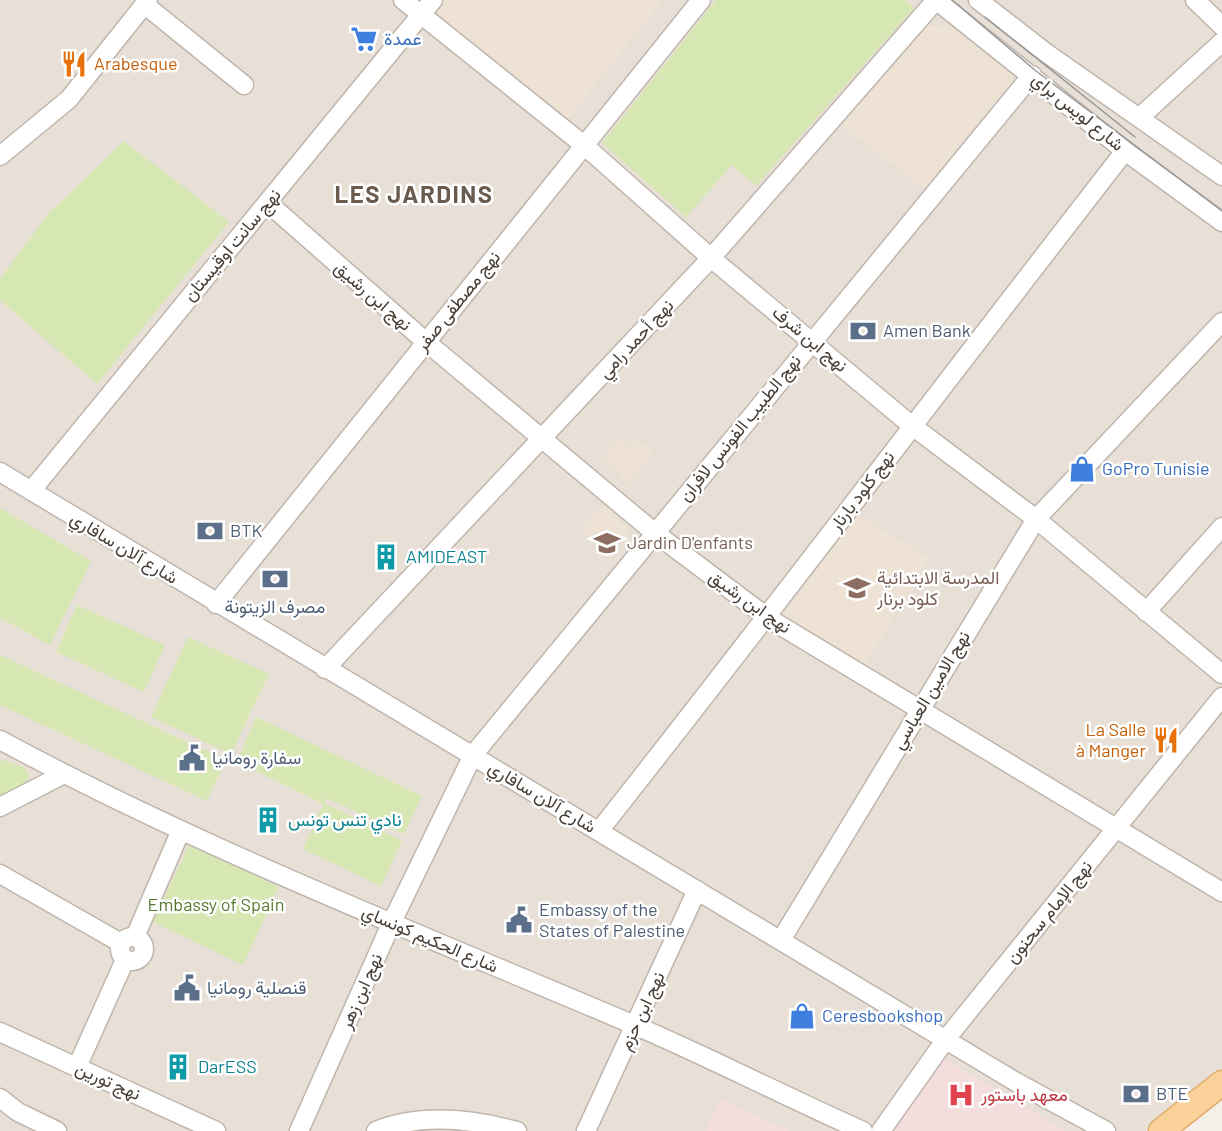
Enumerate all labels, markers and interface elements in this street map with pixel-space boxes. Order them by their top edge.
supermarket icon: عمدة [349,24,379,54]
place label: عمدة [384,27,422,49]
restaurant icon: Arabesque [59,49,89,79]
place label: Arabesque [94,52,178,74]
street label: شارع لويس براي [1025,67,1129,159]
district label: LES JARDINS [334,179,494,208]
street label: نهج سانت اوقيستان [178,184,286,306]
street label: نهج مصطفى صفر [409,246,506,357]
street label: نهج ابن رشيق [329,256,417,336]
street label: نهج أحمد رامي [593,294,681,386]
street label: نهج ابن شرف [767,300,853,378]
bank icon: Amen Bank [848,316,878,346]
place label: Amen Bank [883,319,971,341]
street label: نهج الطبيب الفونس لافران [673,350,807,506]
street label: نهج كلود بارنار [823,446,900,537]
shop icon: GoPro Tunisie [1067,454,1097,484]
place label: GoPro Tunisie [1102,457,1210,479]
street label: شارع آلان سافاري [64,506,182,592]
bank icon: BTK [195,516,225,546]
place label: BTK [230,519,262,541]
school or university icon: Jardin D'enfants [592,528,622,558]
place label: Jardin D'enfants [627,531,753,553]
building icon: AMIDEAST [371,542,401,572]
place label: AMIDEAST [406,545,487,567]
bank icon: مصرف الزيتونة [260,564,290,594]
street label: نهج ابن رشيق [704,565,796,639]
place label: المدرسة الابتدائية كلود برنار [876,566,999,610]
school or university icon: المدرسة الابتدائية كلود برنار [842,573,872,603]
place label: مصرف الزيتونة [225,595,325,618]
street label: نهج الامين العباسي [886,626,978,755]
place label: La Salle à Manger [1076,718,1146,761]
restaurant icon: La Salle à Manger [1151,725,1181,755]
public building icon: سفارة رومانيا [177,743,207,773]
place label: سفارة رومانيا [212,746,301,769]
street label: شارع آلان سافاري [482,755,600,841]
building icon: نادي تنس تونس [253,805,283,835]
place label: نادي تنس تونس [288,808,402,835]
street label: نهج الإمام سحنون [1000,856,1098,968]
park label: Embassy of Spain [148,893,284,915]
place label: Embassy of the States of Palestine [539,898,685,941]
street label: شارع الحكيم كونساي [357,899,502,981]
public building icon: Embassy of the States of Palestine [504,905,534,935]
street label: نهج ابن زهر [333,949,388,1034]
street label: نهج ابن حزم [613,968,671,1054]
public building icon: قنصلية رومانيا [172,973,202,1003]
place label: قنصلية رومانيا [207,976,307,999]
shop icon: Ceresbookshop [787,1001,817,1031]
place label: Ceresbookshop [822,1004,943,1026]
building icon: DarESS [163,1052,193,1082]
place label: DarESS [198,1055,257,1077]
street label: نهج تورين [72,1056,144,1106]
bank icon: BTE [1121,1079,1151,1109]
hospital icon: معهد باستور [946,1080,976,1110]
place label: BTE [1156,1082,1188,1104]
place label: معهد باستور [980,1083,1068,1106]

